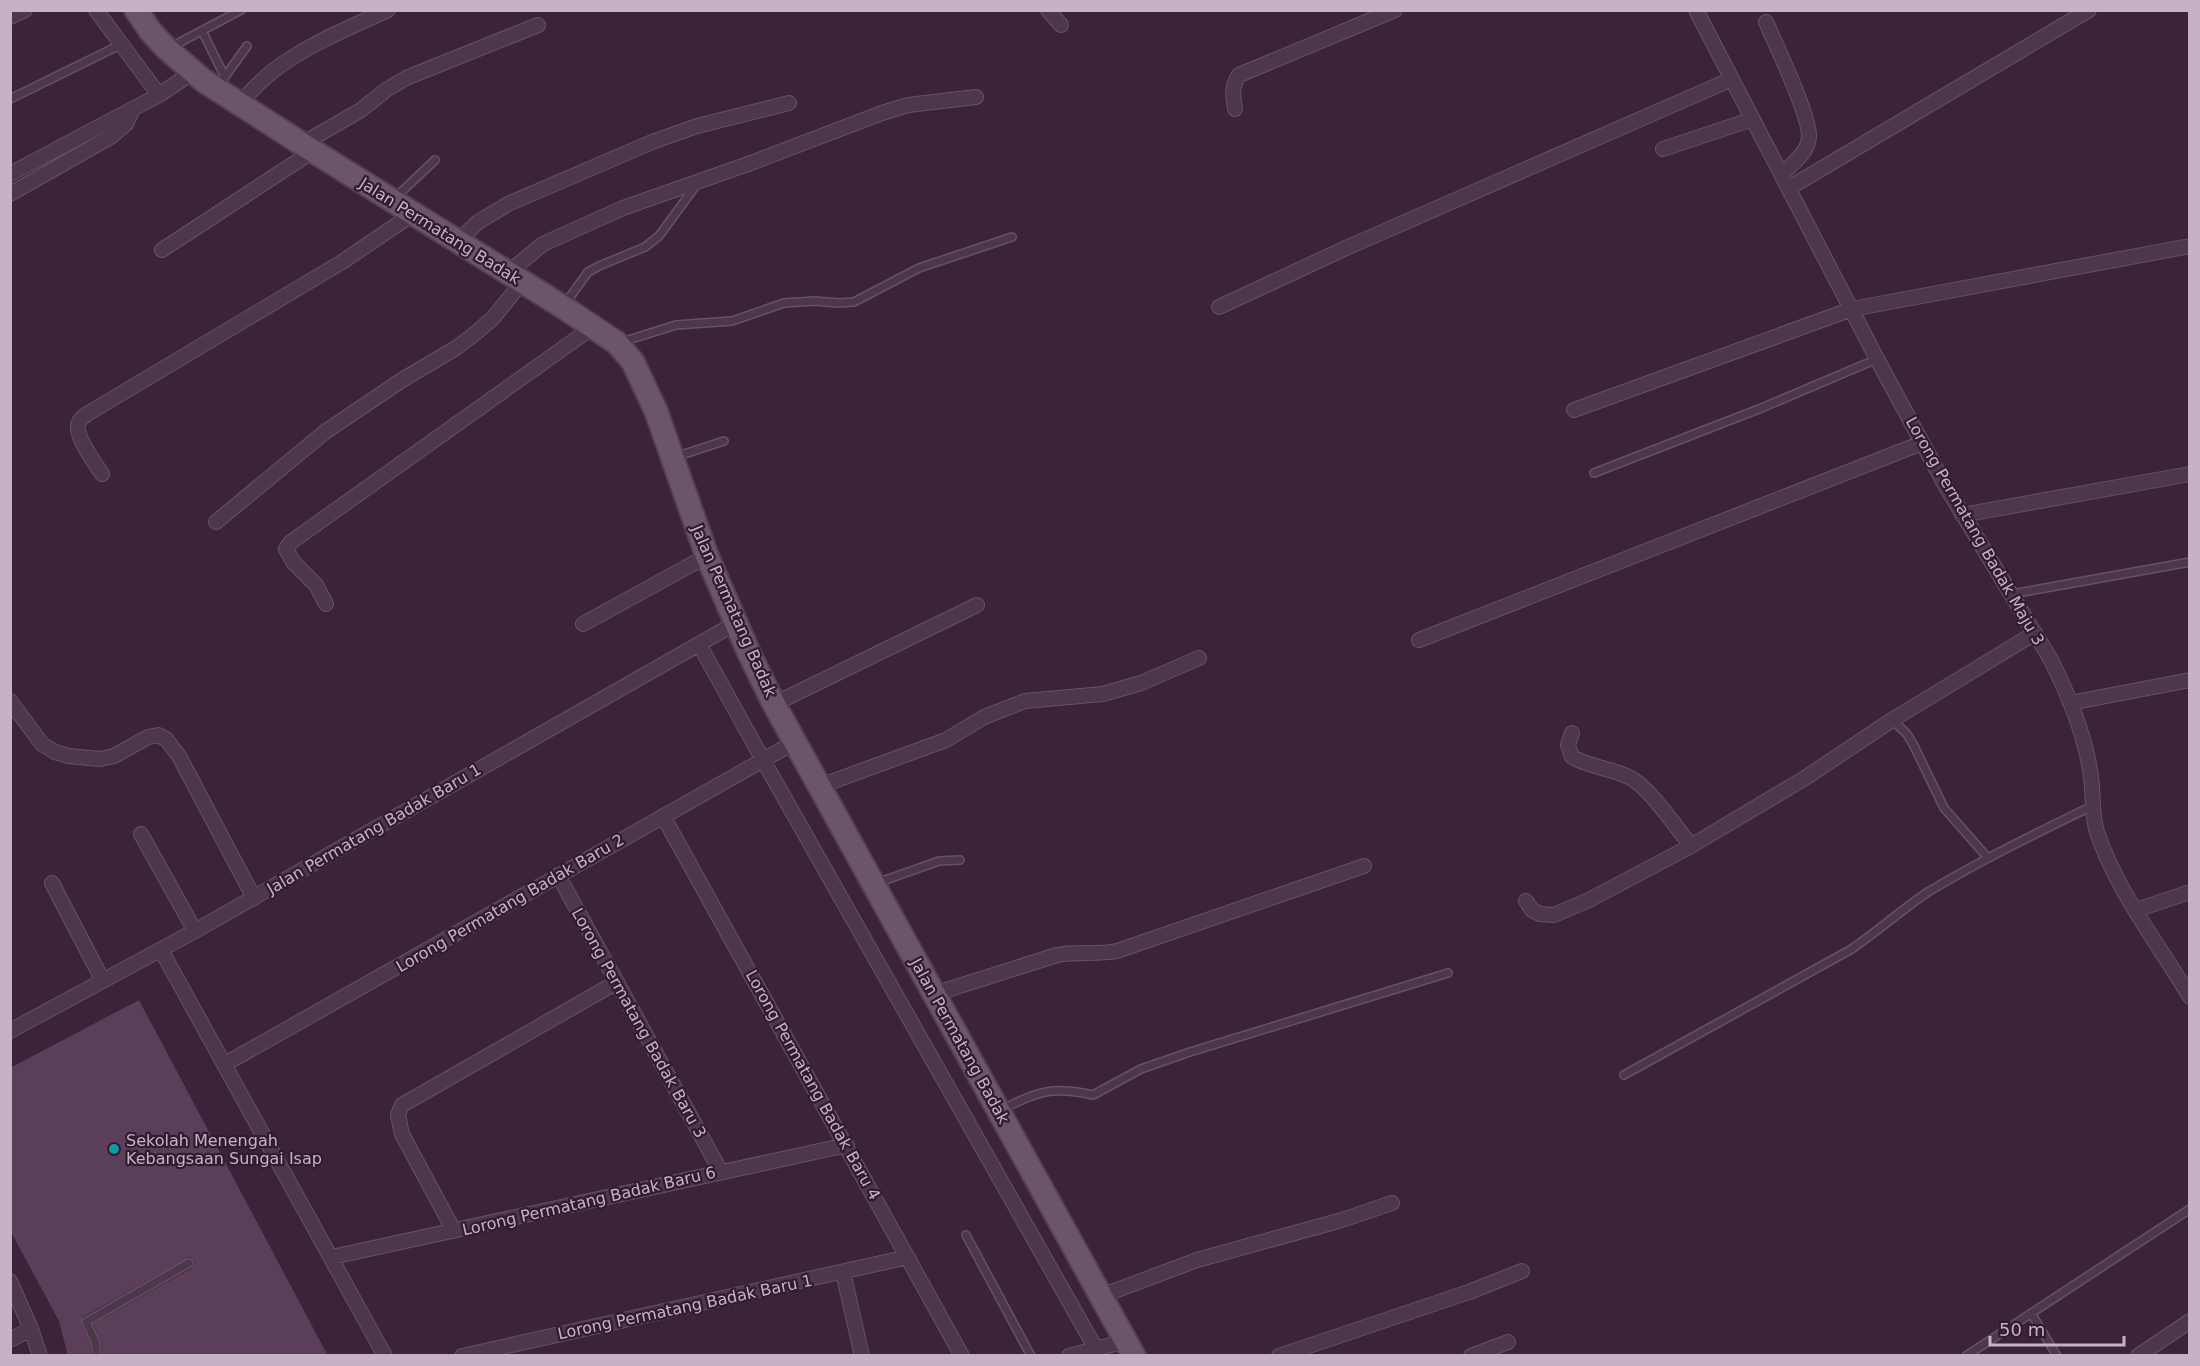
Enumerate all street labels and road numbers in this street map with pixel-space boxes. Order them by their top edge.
street label: Jalan Permatang Badak [355,173,525,289]
street label: Lorong Permatang Badak Maju 3 [1902,413,2048,649]
street label: Jalan Permatang Badak [687,521,781,701]
street label: Jalan Permatang Badak Baru 1 [263,760,484,899]
street label: Lorong Permatang Badak Baru 2 [393,830,627,976]
street label: Lorong Permatang Badak Baru 3 [568,905,710,1141]
street label: Jalan Permatang Badak [906,954,1014,1128]
street label: Lorong Permatang Badak Baru 4 [742,967,884,1203]
street label: Lorong Permatang Badak Baru 6 [460,1163,718,1239]
street label: Lorong Permatang Badak Baru 1 [556,1271,814,1343]

